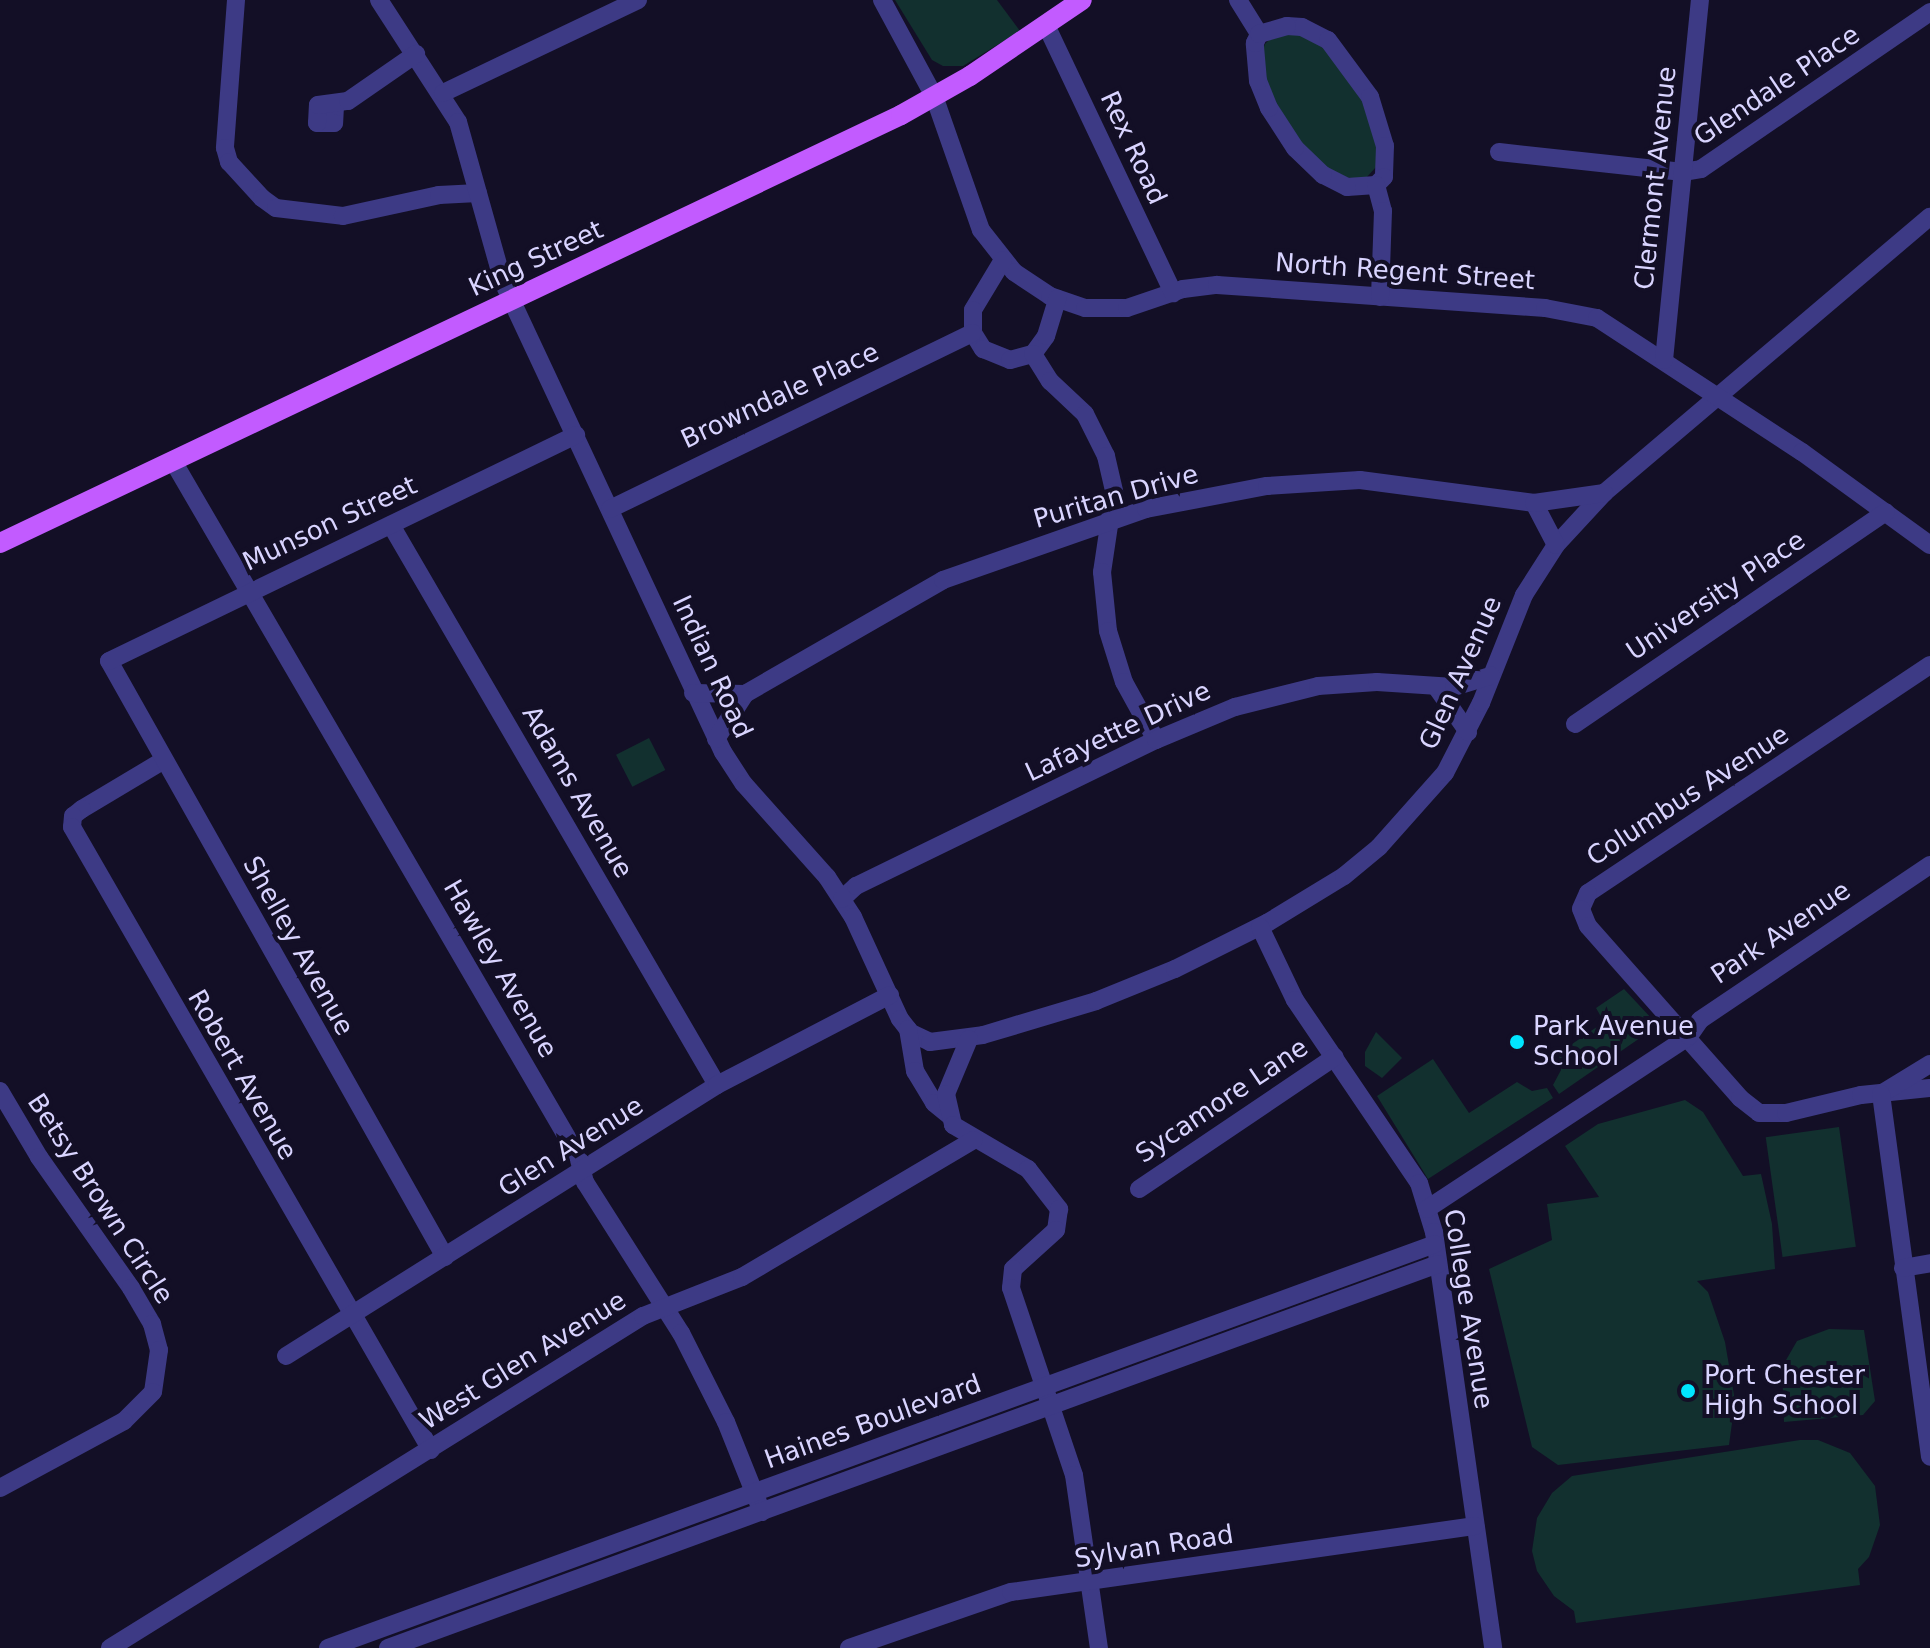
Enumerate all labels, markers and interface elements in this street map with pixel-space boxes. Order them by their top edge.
street label: Glendale Place [1688,19,1866,153]
street label: Clermont Avenue [1629,65,1683,291]
street label: Rex Road [1093,86,1173,210]
street label: King Street [464,214,608,304]
street label: North Regent Street [1274,247,1536,297]
street label: Browndale Place [676,337,884,455]
street label: Puritan Drive [1030,459,1202,535]
street label: Munson Street [238,470,422,578]
street label: University Place [1621,525,1811,667]
street label: Indian Road [665,591,759,743]
street label: Glen Avenue [1413,591,1509,755]
street label: Lafayette Drive [1020,675,1216,789]
street label: Adams Avenue [515,700,639,884]
street label: Columbus Avenue [1581,719,1795,873]
street label: Shelley Avenue [236,851,360,1041]
street label: Hawley Avenue [436,875,564,1063]
street label: Park Avenue [1706,875,1856,991]
street label: Robert Avenue [181,984,303,1166]
place label: Park Avenue School [1533,1011,1694,1072]
street label: Sycamore Lane [1130,1032,1314,1170]
marker: Park Avenue School [1508,1033,1526,1051]
street label: Betsy Brown Circle [20,1088,180,1310]
street label: Glen Avenue [493,1090,649,1204]
street label: College Avenue [1437,1207,1499,1411]
street label: West Glen Avenue [414,1285,632,1437]
place label: Port Chester High School [1704,1360,1865,1422]
street label: Haines Boulevard [760,1368,986,1476]
marker: Port Chester High School [1679,1382,1697,1400]
street label: Sylvan Road [1072,1519,1236,1575]

